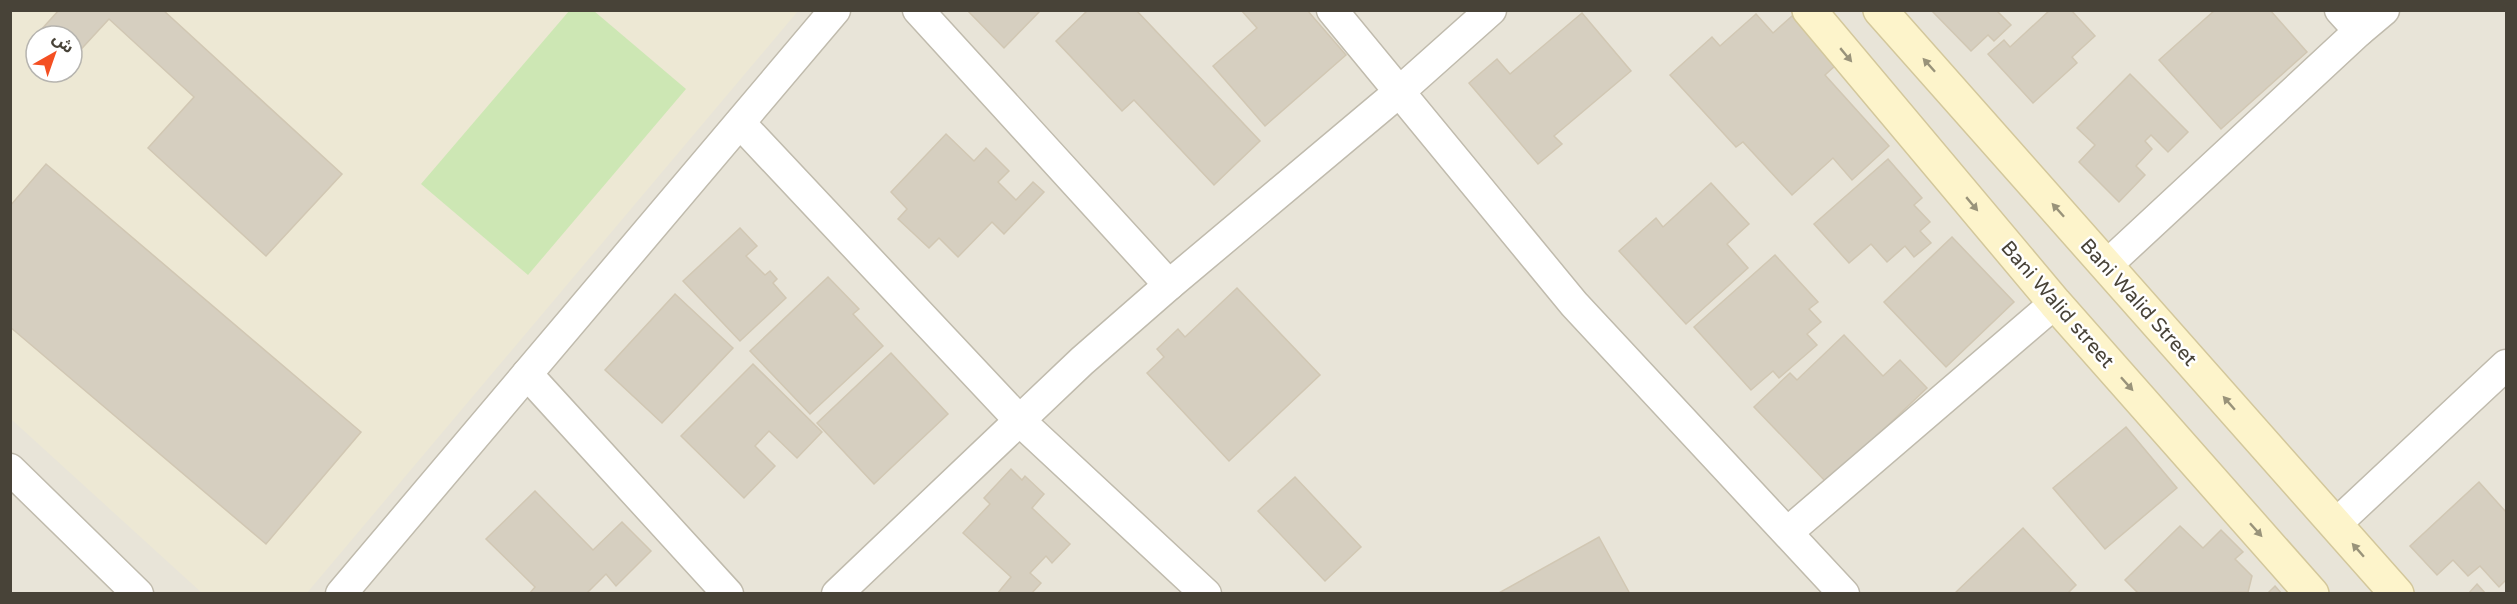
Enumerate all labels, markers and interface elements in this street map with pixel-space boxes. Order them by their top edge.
north arrow [24,24,84,84]
text: ش [48,29,78,58]
one-way arrow [1840,47,1853,63]
one-way arrow [1923,58,1936,73]
one-way arrow [1965,196,1978,211]
one-way arrow [2052,203,2065,218]
street label: Bani Walid Street [2075,234,2202,372]
street label: Bani Walid street [1995,236,2119,373]
one-way arrow [2120,376,2133,391]
one-way arrow [2222,396,2236,411]
one-way arrow [2249,522,2262,537]
one-way arrow [2351,542,2365,557]

